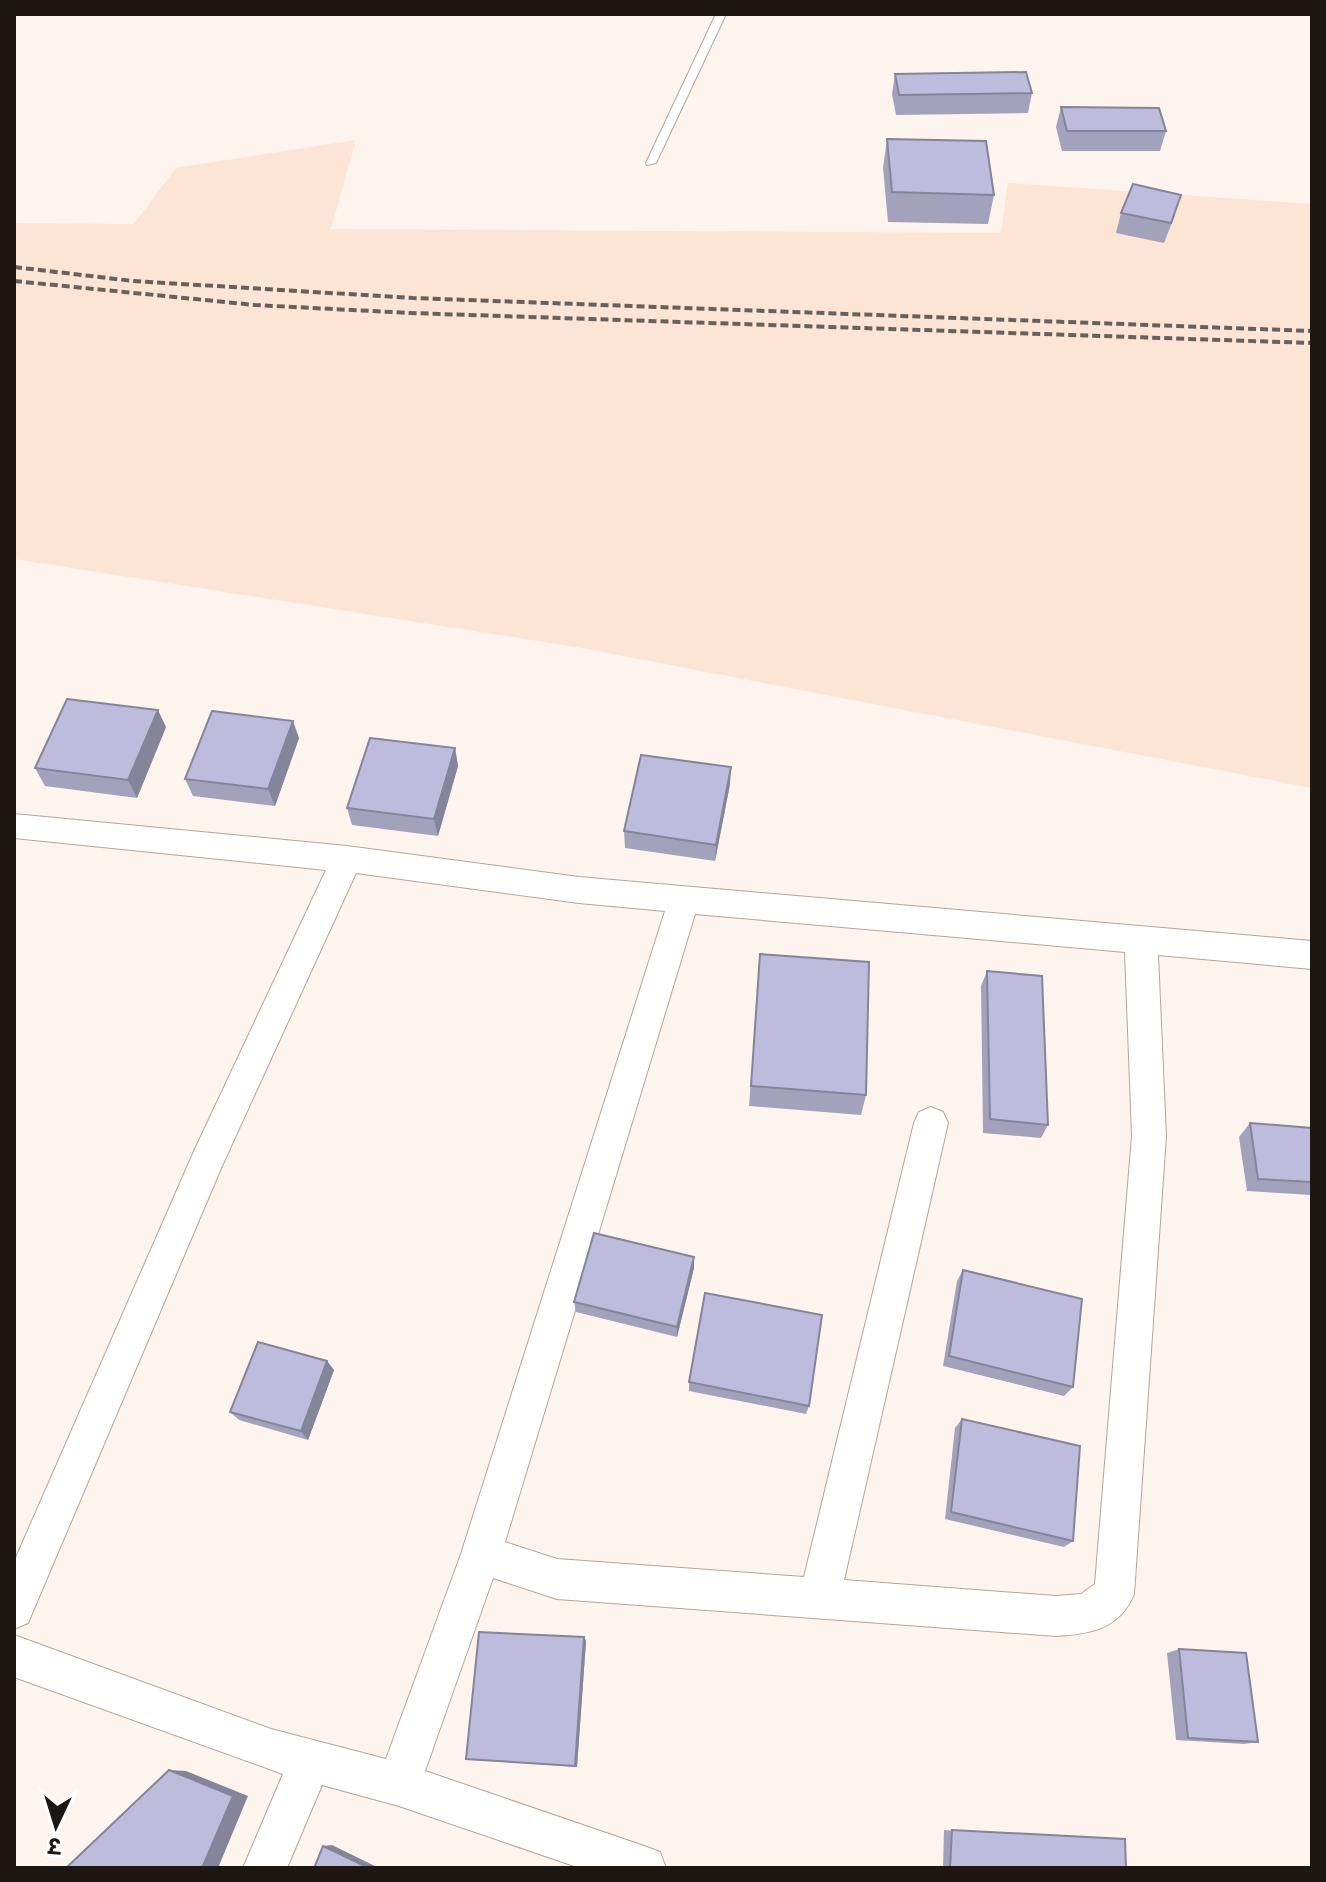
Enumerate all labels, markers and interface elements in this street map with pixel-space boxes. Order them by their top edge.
north arrow [16,1786,96,1866]
text: उ [47,1830,63,1861]

